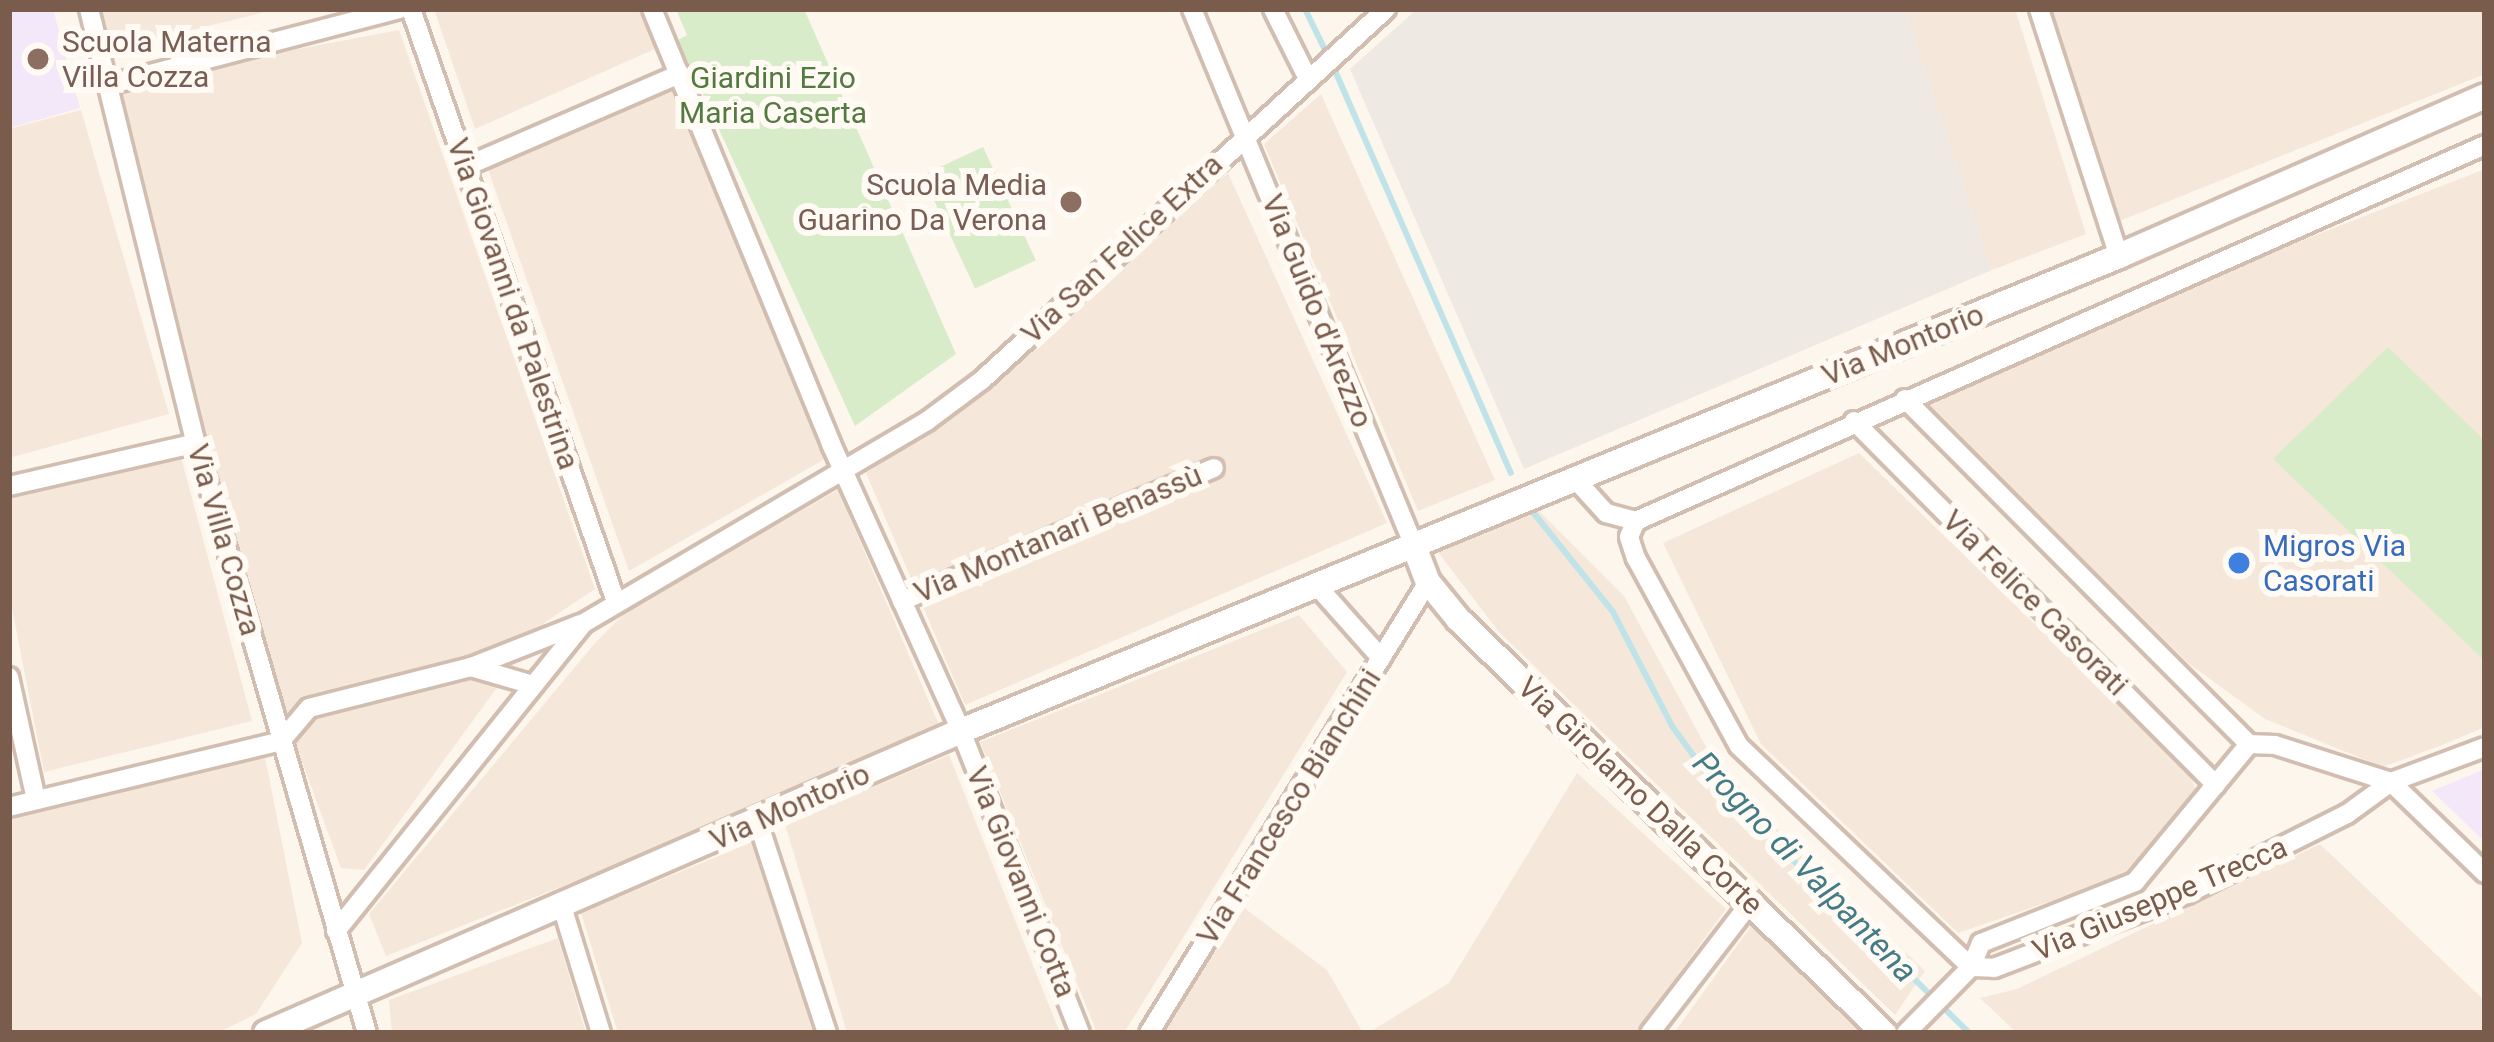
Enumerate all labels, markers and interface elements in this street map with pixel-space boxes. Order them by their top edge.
place label: Scuola Materna Villa Cozza [62,24,272,94]
marker: Scuola Materna Villa Cozza [25,46,51,72]
park label: Giardini Ezio Maria Caserta [679,60,867,130]
street label: Via Giovanni da Palestrina [439,134,587,474]
street label: Via San Felice Extra [1014,147,1230,351]
place label: Scuola Media Guarino Da Verona [797,167,1047,237]
marker: Scuola Media Guarino Da Verona [1058,189,1084,215]
street label: Via Guido d'Arezzo [1254,189,1380,433]
street label: Via Montorio [1817,296,1989,394]
street label: Via Villa Cozza [179,440,269,640]
street label: Via Montanari Benassù [909,457,1207,611]
street label: Via Felice Casorati [1935,503,2135,703]
place label: Migros Via Casorati [2263,528,2406,598]
marker: Migros Via Casorati [2226,550,2252,576]
street label: Via Francesco Bianchini [1189,662,1389,952]
street label: Via Girolamo Dalla Corte [1510,669,1770,923]
water label: Progno di Valpantena [1685,743,1925,991]
street label: Via Montorio [704,756,876,858]
street label: Via Giovanni Cotta [958,761,1084,1003]
street label: Via Giuseppe Trecca [2027,829,2293,969]

